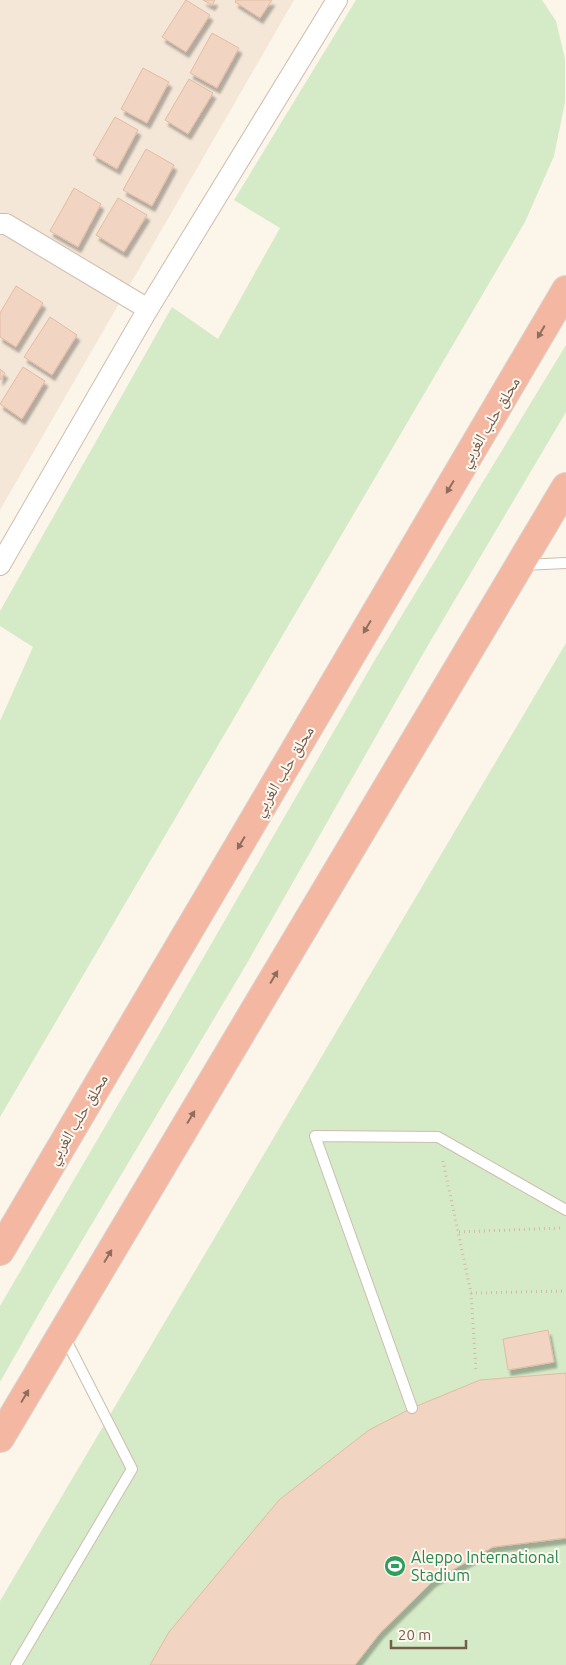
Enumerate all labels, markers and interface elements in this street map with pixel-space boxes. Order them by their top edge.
one-way arrow [537,326,546,339]
street label: محلق حلب الغربي [455,374,527,473]
one-way arrow [446,480,454,495]
one-way arrow [363,621,372,634]
street label: محلق حلب الغربي [249,723,321,822]
one-way arrow [236,836,245,849]
one-way arrow [270,971,279,984]
street label: محلق حلب الغربي [43,1071,115,1170]
one-way arrow [187,1110,196,1123]
one-way arrow [104,1250,113,1263]
one-way arrow [20,1389,29,1402]
place label: Aleppo International Stadium [411,1548,559,1584]
sports icon: Aleppo International Stadium [383,1554,407,1578]
scale bar [391,1618,466,1650]
text: 20 m [398,1626,431,1643]

